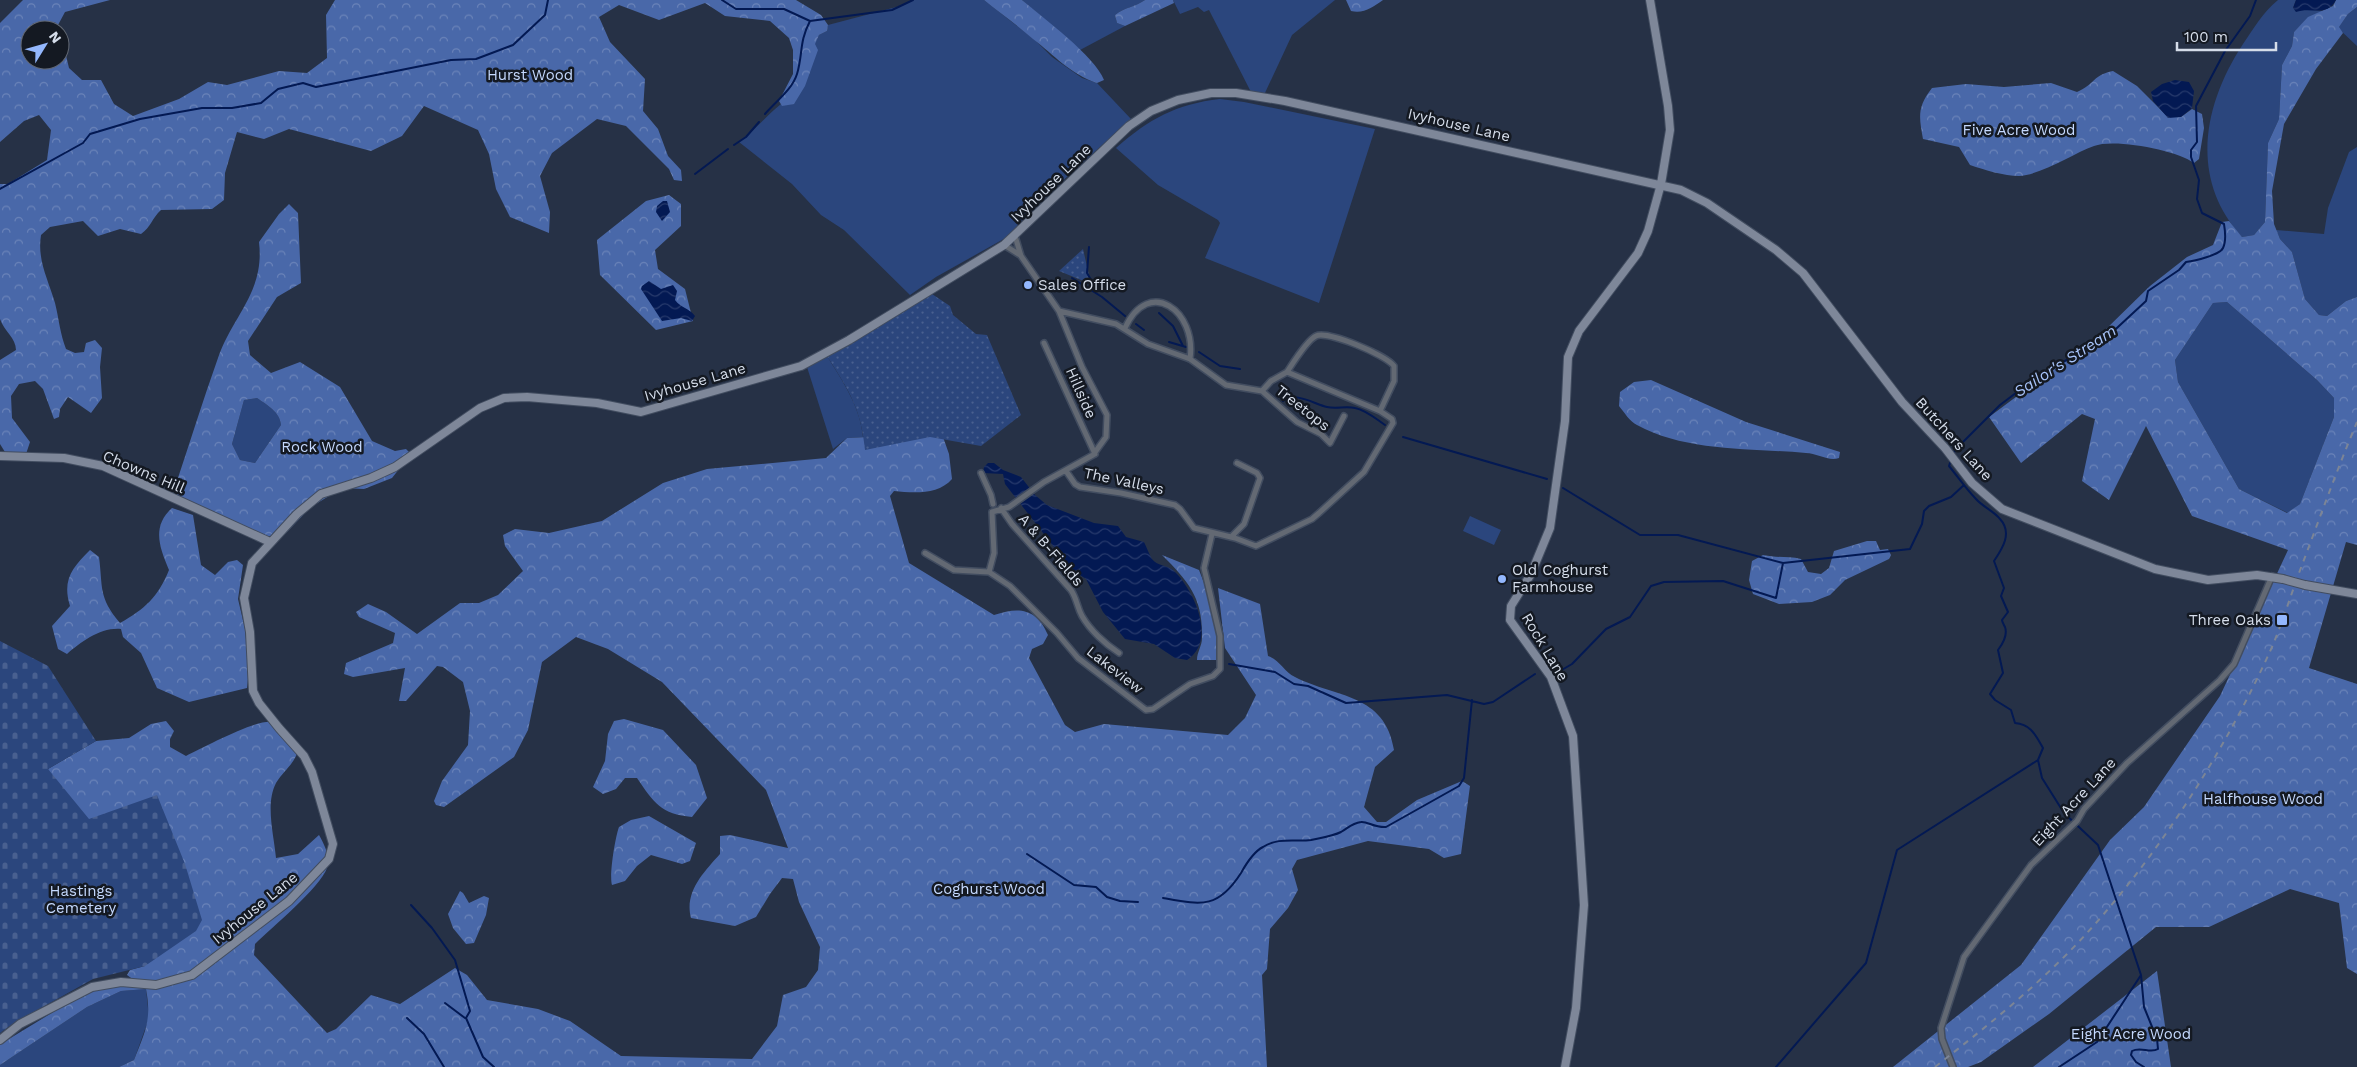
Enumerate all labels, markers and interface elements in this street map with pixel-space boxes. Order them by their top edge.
north arrow [20,20,70,70]
scale bar [2177,20,2276,52]
text: N [46,28,65,46]
text: 100 m [2184,28,2228,46]
park label: Hurst Wood [487,66,573,84]
street label: Ivyhouse Lane [1406,104,1512,146]
park label: Five Acre Wood [1963,121,2075,139]
street label: Ivyhouse Lane [1007,140,1095,226]
place label: Sales Office [1038,276,1126,294]
marker: Sales Office [1022,279,1034,291]
water label: Sailor's Stream [2010,321,2120,401]
street label: Ivyhouse Lane [642,359,748,405]
street label: Hillside [1062,365,1100,421]
street label: Treetops [1272,381,1334,435]
street label: Butchers Lane [1912,394,1996,484]
park label: Rock Wood [281,438,363,456]
street label: Chowns Hill [100,447,188,498]
street label: The Valleys [1082,464,1166,498]
street label: A & B-Fields [1015,510,1087,590]
place label: Old Coghurst Farmhouse [1512,561,1609,596]
marker: Old Coghurst Farmhouse [1496,573,1508,585]
street label: Rock Lane [1518,610,1572,684]
place label: Three Oaks [2189,611,2271,629]
marker: Three Oaks [2275,613,2289,627]
street label: Lakeview [1083,642,1147,698]
street label: Eight Acre Lane [2028,754,2120,850]
park label: Halfhouse Wood [2203,790,2323,808]
street label: Ivyhouse Lane [209,868,301,948]
park label: Coghurst Wood [933,880,1045,898]
park label: Hastings Cemetery [46,882,116,917]
park label: Eight Acre Wood [2071,1025,2191,1043]

